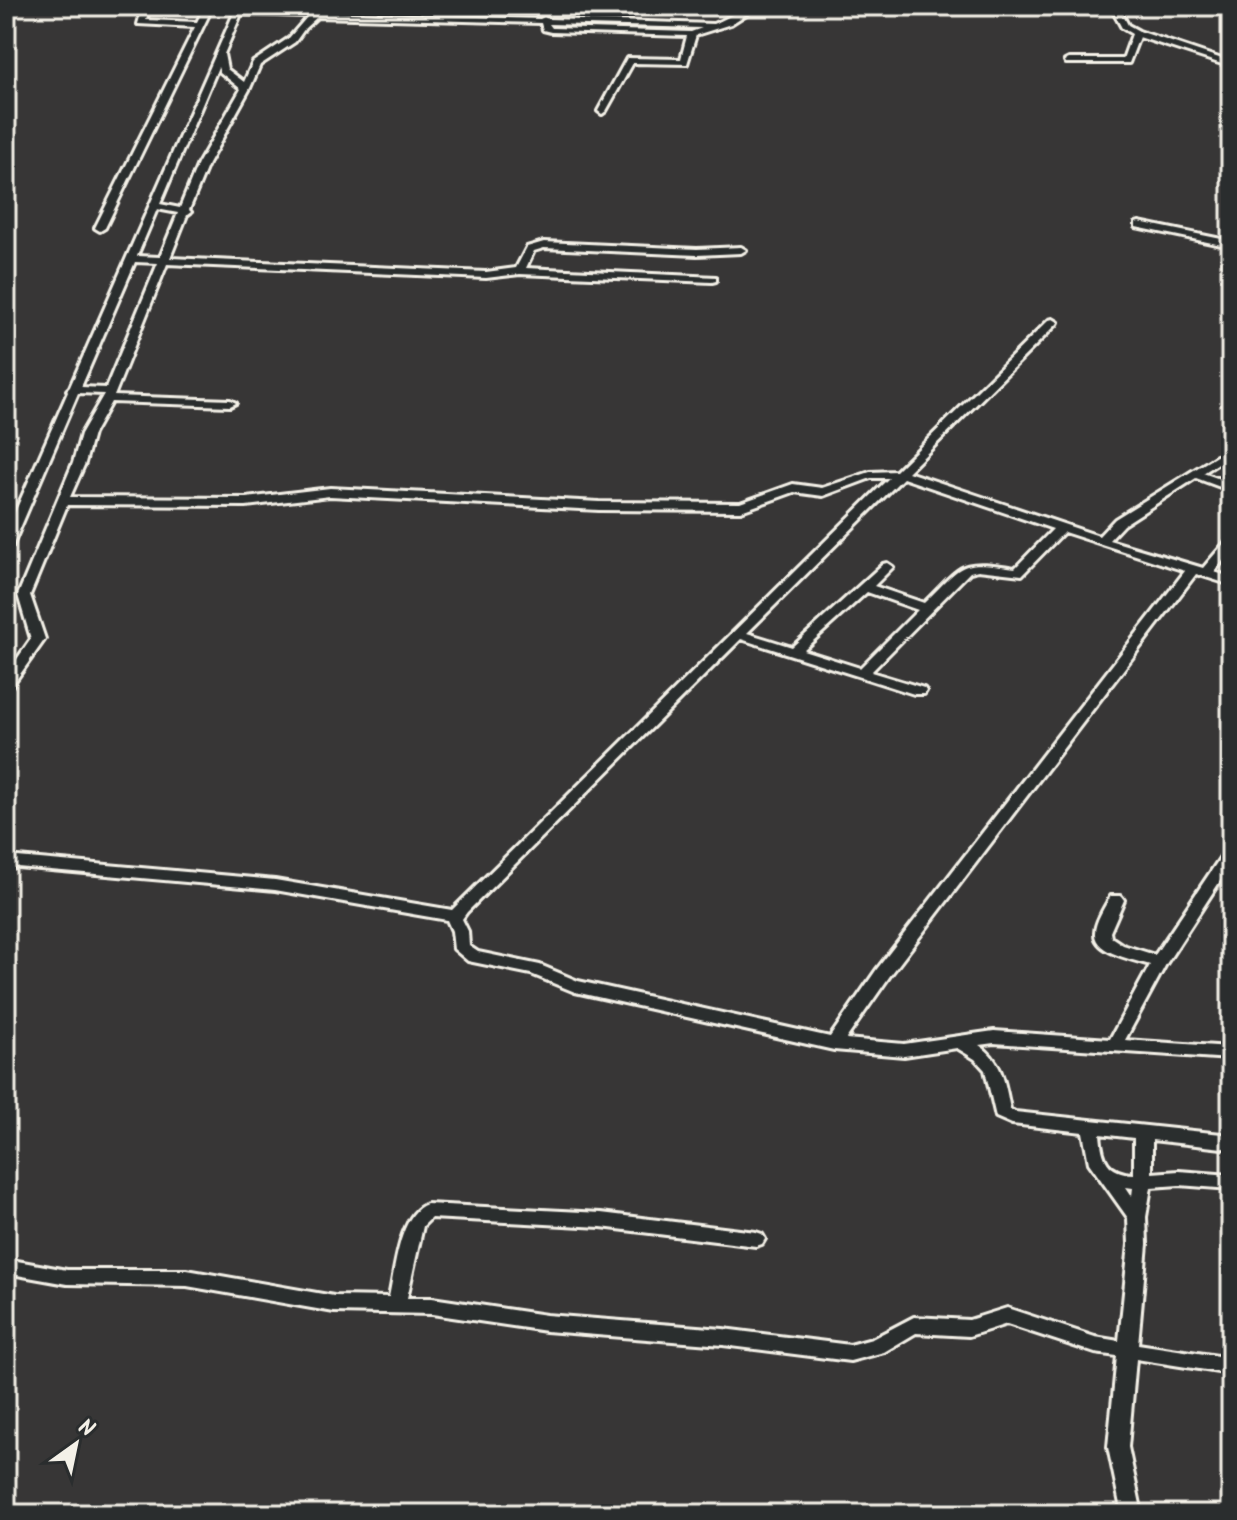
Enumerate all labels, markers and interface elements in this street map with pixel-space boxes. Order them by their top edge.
north arrow [36,1404,116,1484]
text: N [70,1411,101,1448]

